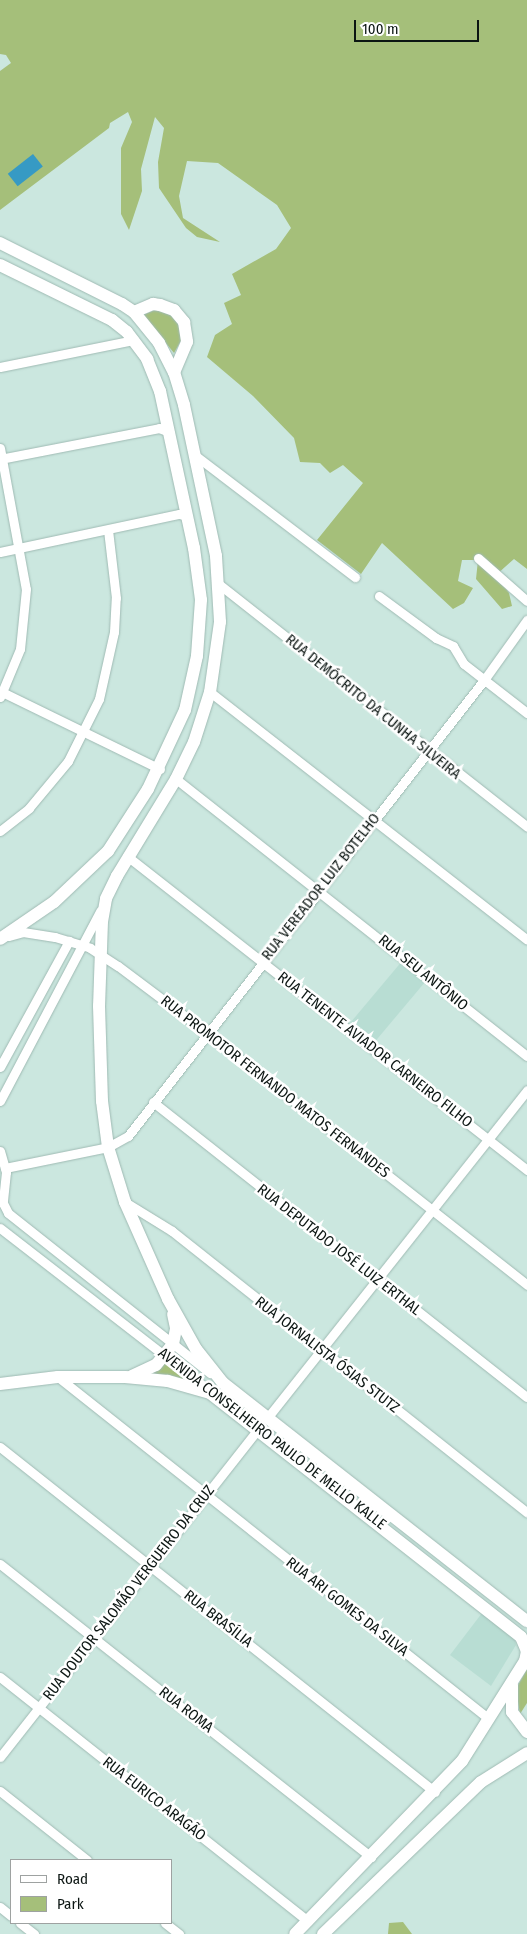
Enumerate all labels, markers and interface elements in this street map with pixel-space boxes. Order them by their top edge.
scale bar [357,10,482,42]
text: 100 m [362,20,399,38]
street label: RUA DEMÓCRITO DA CUNHA SILVEIRA [282,631,464,783]
street label: RUA VEREADOR LUIZ BOTELHO [258,810,384,964]
street label: RUA SEU ANTÔNIO [374,931,472,1015]
street label: RUA TENENTE AVIADOR CARNEIRO FILHO [274,968,476,1132]
street label: RUA PROMOTOR FERNANDO MATOS FERNANDES [157,992,393,1182]
street label: RUA DEPUTADO JOSÉ LUIZ ERTHAL [253,1180,425,1320]
street label: RUA JORNALISTA ÓSIAS STUTZ [251,1293,403,1417]
street label: AVENIDA CONSELHEIRO PAULO DE MELLO KALLE [154,1344,390,1534]
street label: RUA DOUTOR SALOMÃO VERGUEIRO DA CRUZ [39,1482,219,1704]
street label: RUA ARI GOMES DA SILVA [282,1554,412,1660]
street label: RUA BRASÍLIA [180,1587,256,1651]
street label: RUA ROMA [155,1683,217,1737]
street label: RUA EURICO ARAGÃO [99,1753,209,1845]
legend [10,1859,172,1924]
text: Road [57,1870,88,1888]
text: Park [57,1895,84,1913]

